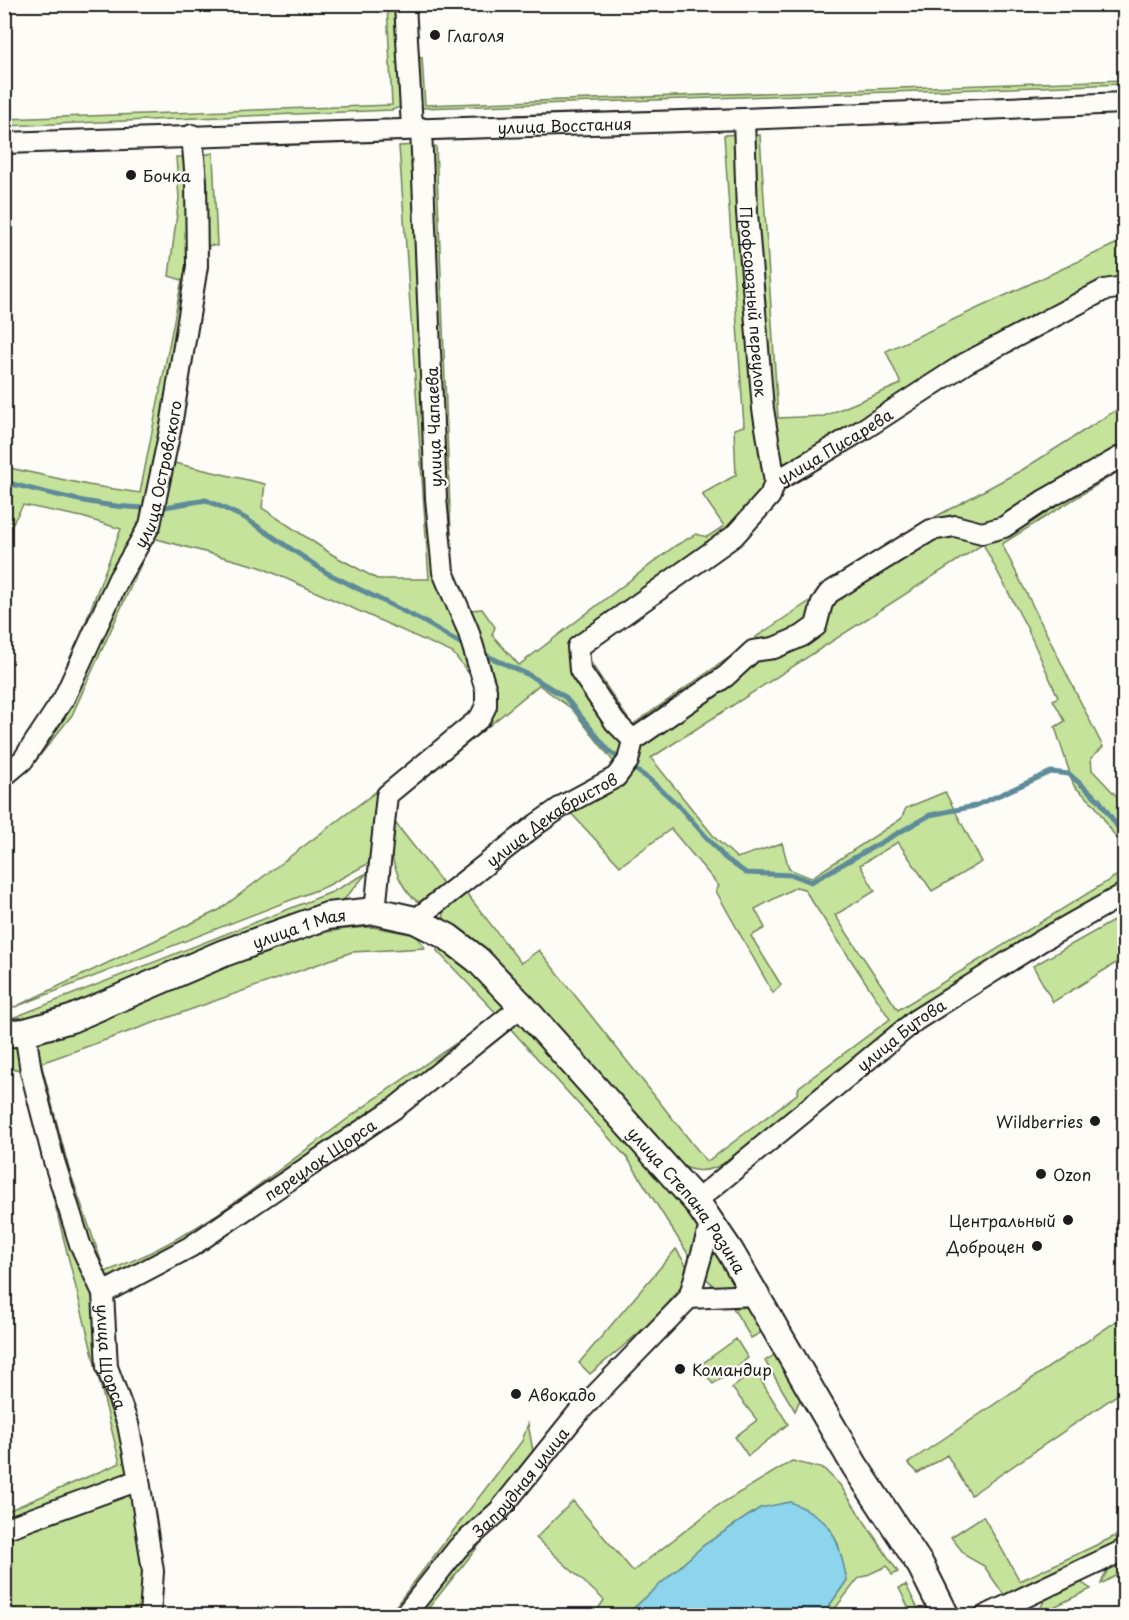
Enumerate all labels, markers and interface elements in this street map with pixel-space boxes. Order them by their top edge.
place label: Глаголя [447,23,505,47]
marker: Глаголя [428,28,442,42]
street label: улица Восстания [497,111,632,139]
place label: Бочка [143,163,191,187]
marker: Бочка [124,168,138,182]
street label: Профсоюзный переулок [735,206,774,398]
street label: улица Чапаева [419,366,447,488]
street label: улица Островского [127,399,187,552]
street label: улица Писарева [772,402,897,490]
street label: улица Декабристов [481,767,622,872]
street label: улица 1 Мая [249,902,347,954]
street label: улица Бутова [851,992,950,1077]
place label: Wildberries [996,1109,1083,1133]
street label: переулок Щорса [259,1112,381,1206]
marker: Wildberries [1088,1114,1102,1128]
street label: улица Степана Разина [623,1121,752,1278]
place label: Ozon [1053,1162,1091,1186]
marker: Ozon [1034,1167,1048,1181]
place label: Центральный [949,1208,1056,1232]
marker: Центральный [1061,1213,1075,1227]
place label: Доброцен [946,1234,1025,1258]
marker: Доброцен [1030,1239,1044,1253]
street label: улица Щорса [92,1303,133,1412]
place label: Командир [692,1357,772,1381]
marker: Командир [673,1362,687,1376]
place label: Авокадо [528,1382,596,1406]
marker: Авокадо [509,1387,523,1401]
street label: Запрудная улица [466,1422,574,1542]

